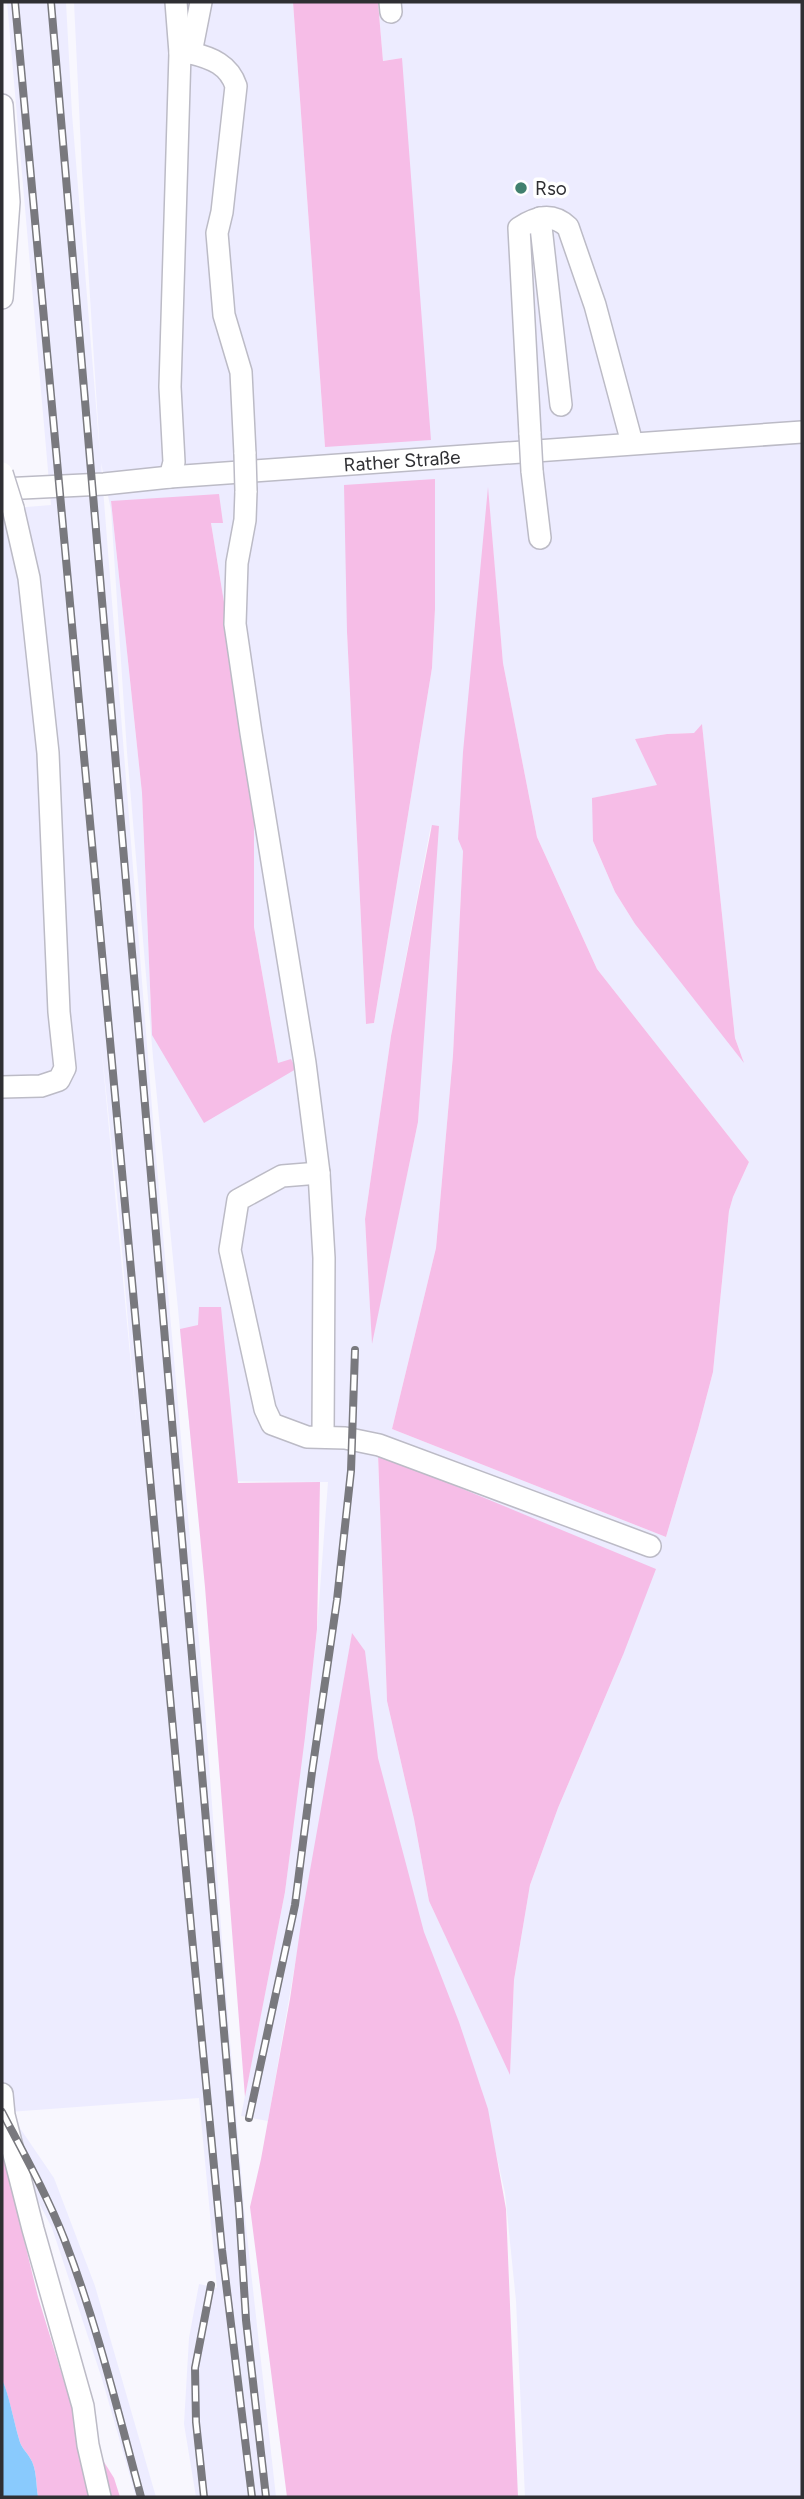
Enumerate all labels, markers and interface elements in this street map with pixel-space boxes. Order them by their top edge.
place label: Rso [535,177,567,200]
marker: Rso [513,180,529,196]
street label: Rather Straße [343,445,461,477]

